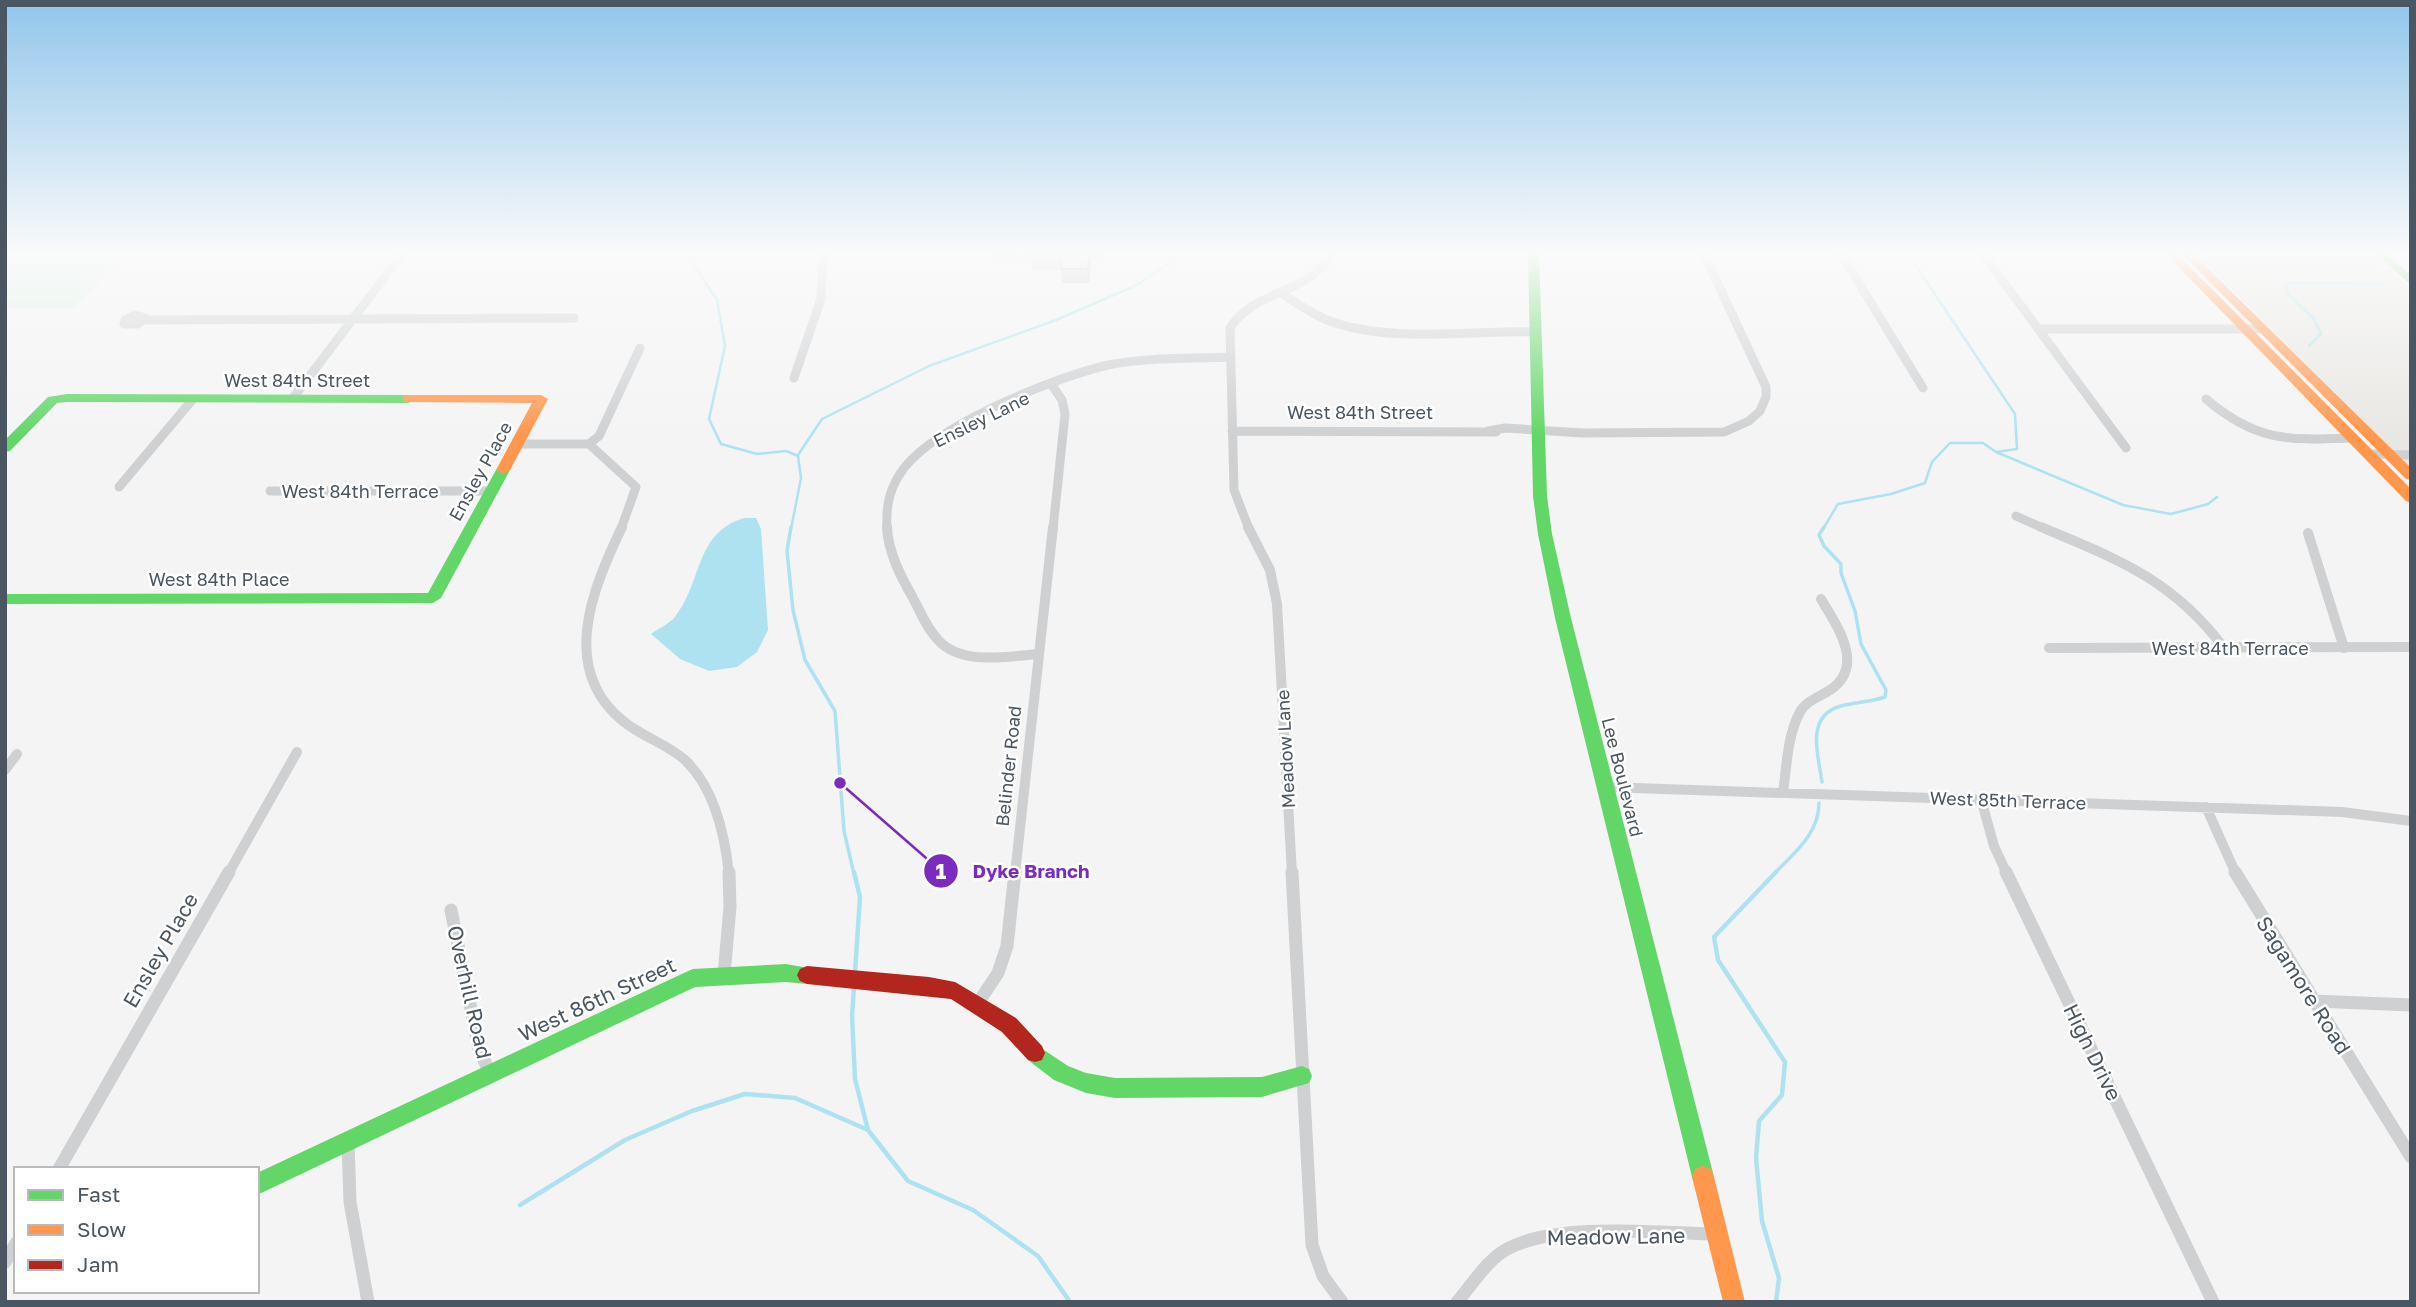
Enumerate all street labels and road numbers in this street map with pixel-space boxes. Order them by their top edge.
street label: West 84th Street [224,369,370,391]
street label: Ensley Lane [929,386,1033,452]
street label: West 84th Street [1287,401,1433,423]
street label: Ensley Place [444,418,516,524]
street label: West 84th Terrace [281,480,439,502]
street label: West 84th Place [149,568,289,590]
street label: West 84th Terrace [2151,637,2309,659]
street label: Meadow Lane [1271,689,1299,809]
street label: Belinder Road [991,705,1025,827]
street label: Lee Boulevard [1598,715,1648,839]
street label: West 85th Terrace [1929,786,2087,814]
street label: Ensley Place [117,888,203,1012]
street label: Sagamore Road [2251,911,2357,1059]
street label: Overhill Road [442,923,498,1061]
street label: West 86th Street [514,951,680,1047]
street label: High Drive [2058,999,2128,1105]
street label: Meadow Lane [1546,1222,1686,1250]

